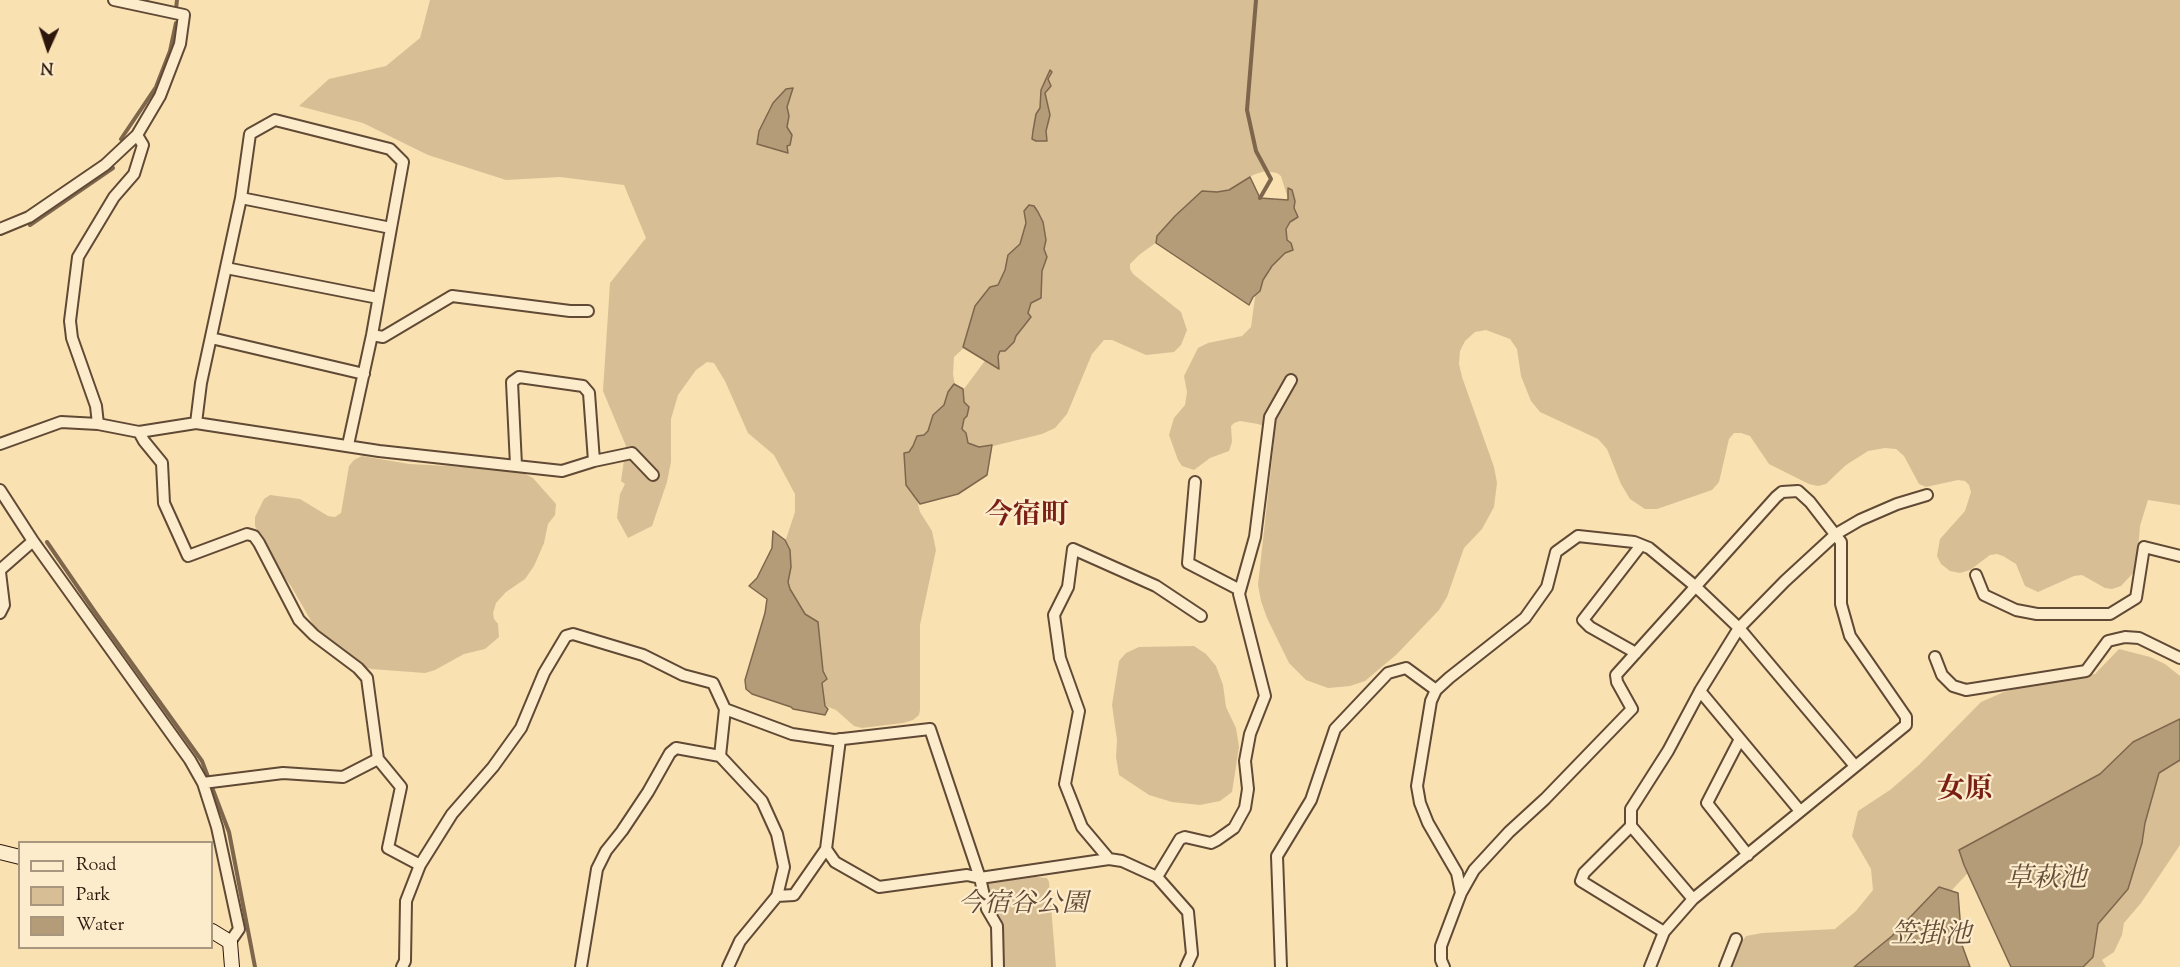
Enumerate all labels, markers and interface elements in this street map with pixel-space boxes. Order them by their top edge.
north arrow [18,18,78,78]
text: N [40,55,54,78]
district label: 今宿町 [985,501,1069,535]
district label: 女原 [1937,775,1993,809]
legend [18,841,213,949]
text: Road [76,853,116,879]
water label: 草萩池 [2006,865,2086,897]
text: Park [76,883,110,909]
park label: 今宿谷公園 [958,891,1088,923]
text: Water [76,913,124,939]
water label: 笠掛池 [1891,921,1971,953]

